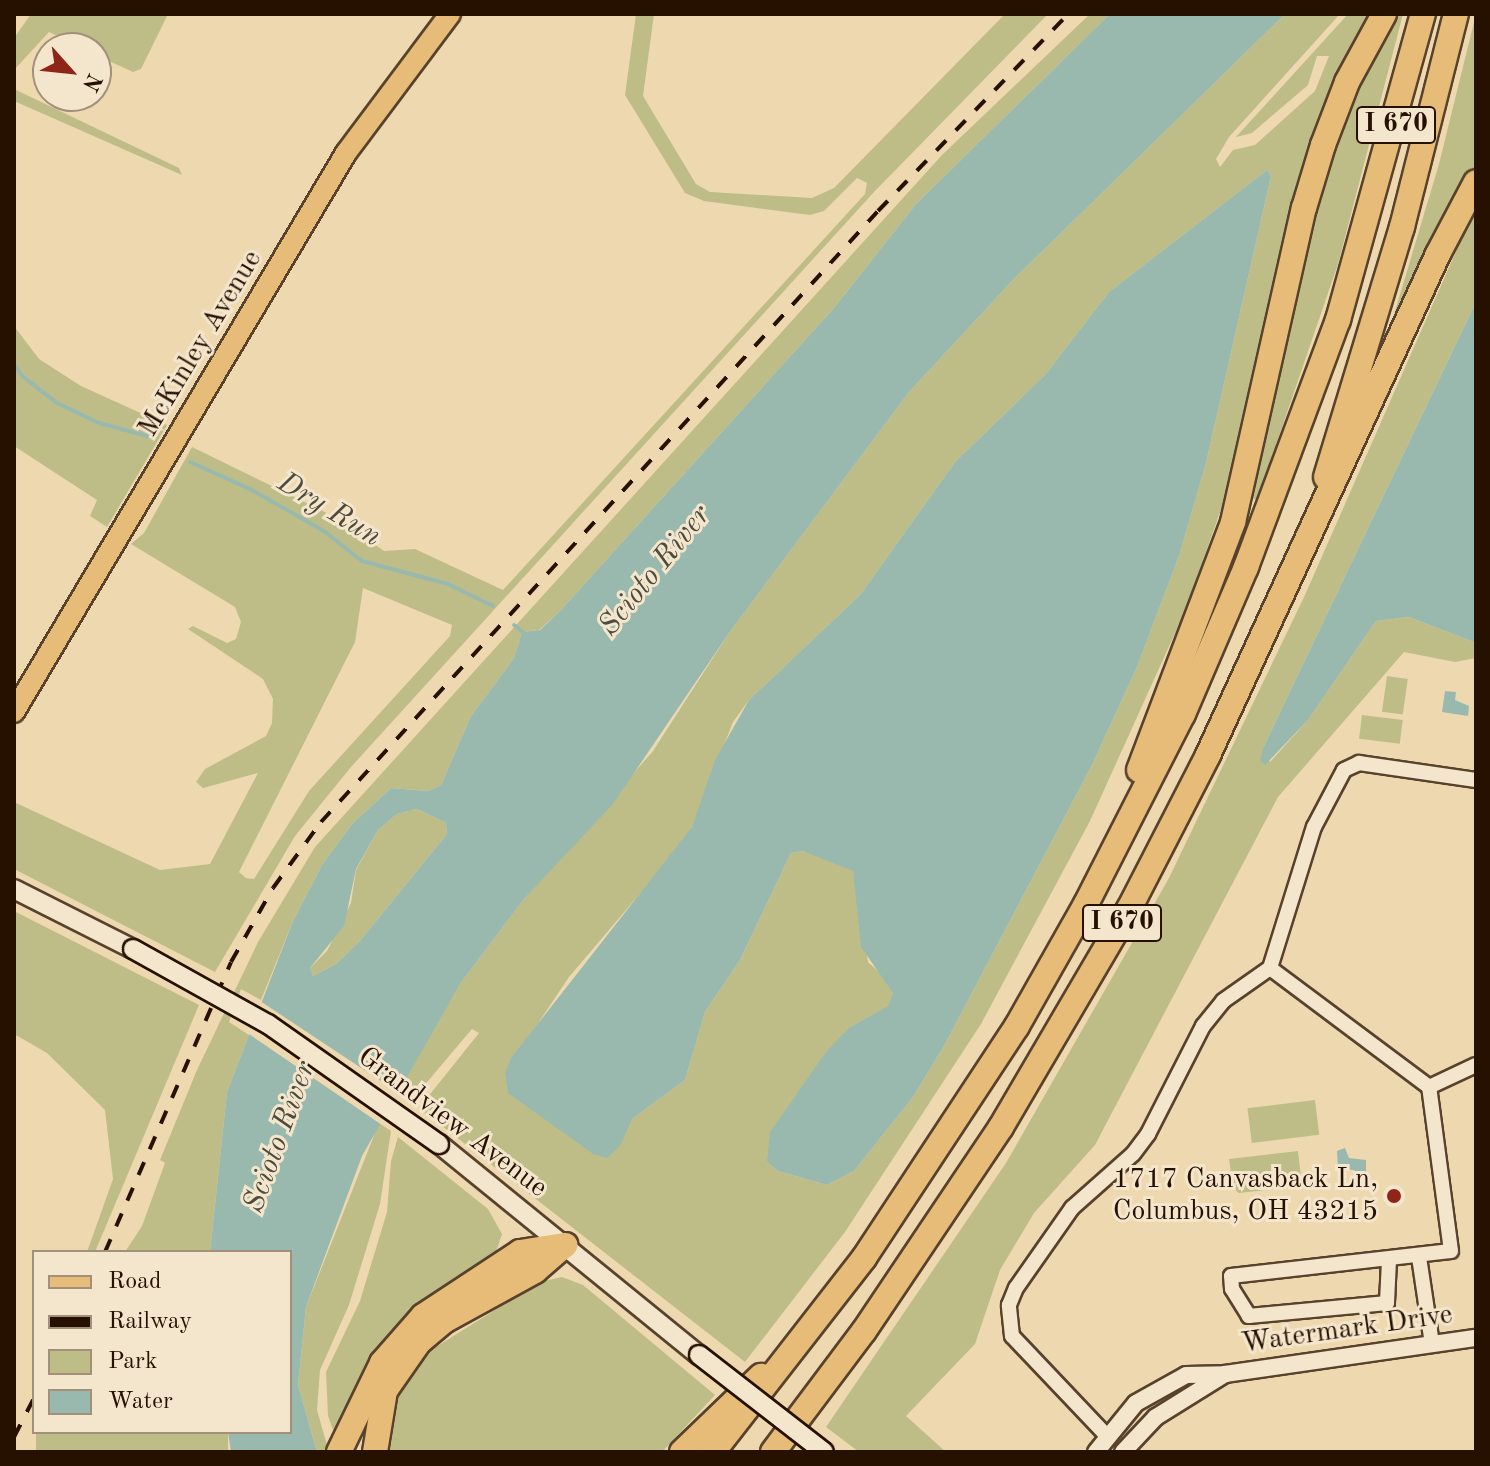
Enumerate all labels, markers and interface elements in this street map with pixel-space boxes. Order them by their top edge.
north arrow [32,32,112,112]
text: N [78,70,105,94]
road number: I 670 [1356,103,1436,147]
street label: McKinley Avenue [132,245,270,443]
water label: Dry Run [270,465,388,555]
water label: Scioto River [591,498,719,644]
road number: I 670 [1082,901,1162,945]
street label: Grandview Avenue [350,1041,554,1205]
water label: Scioto River [236,1057,324,1217]
place label: 1717 Canvasback Ln, Columbus, OH 43215 [1113,1163,1378,1229]
marker: 1717 Canvasback Ln, Columbus, OH 43215 [1385,1187,1403,1205]
legend [32,1250,292,1434]
text: Road [108,1270,161,1294]
street label: Watermark Drive [1239,1299,1455,1361]
text: Railway [108,1310,192,1334]
text: Park [108,1350,157,1374]
text: Water [108,1390,173,1414]

